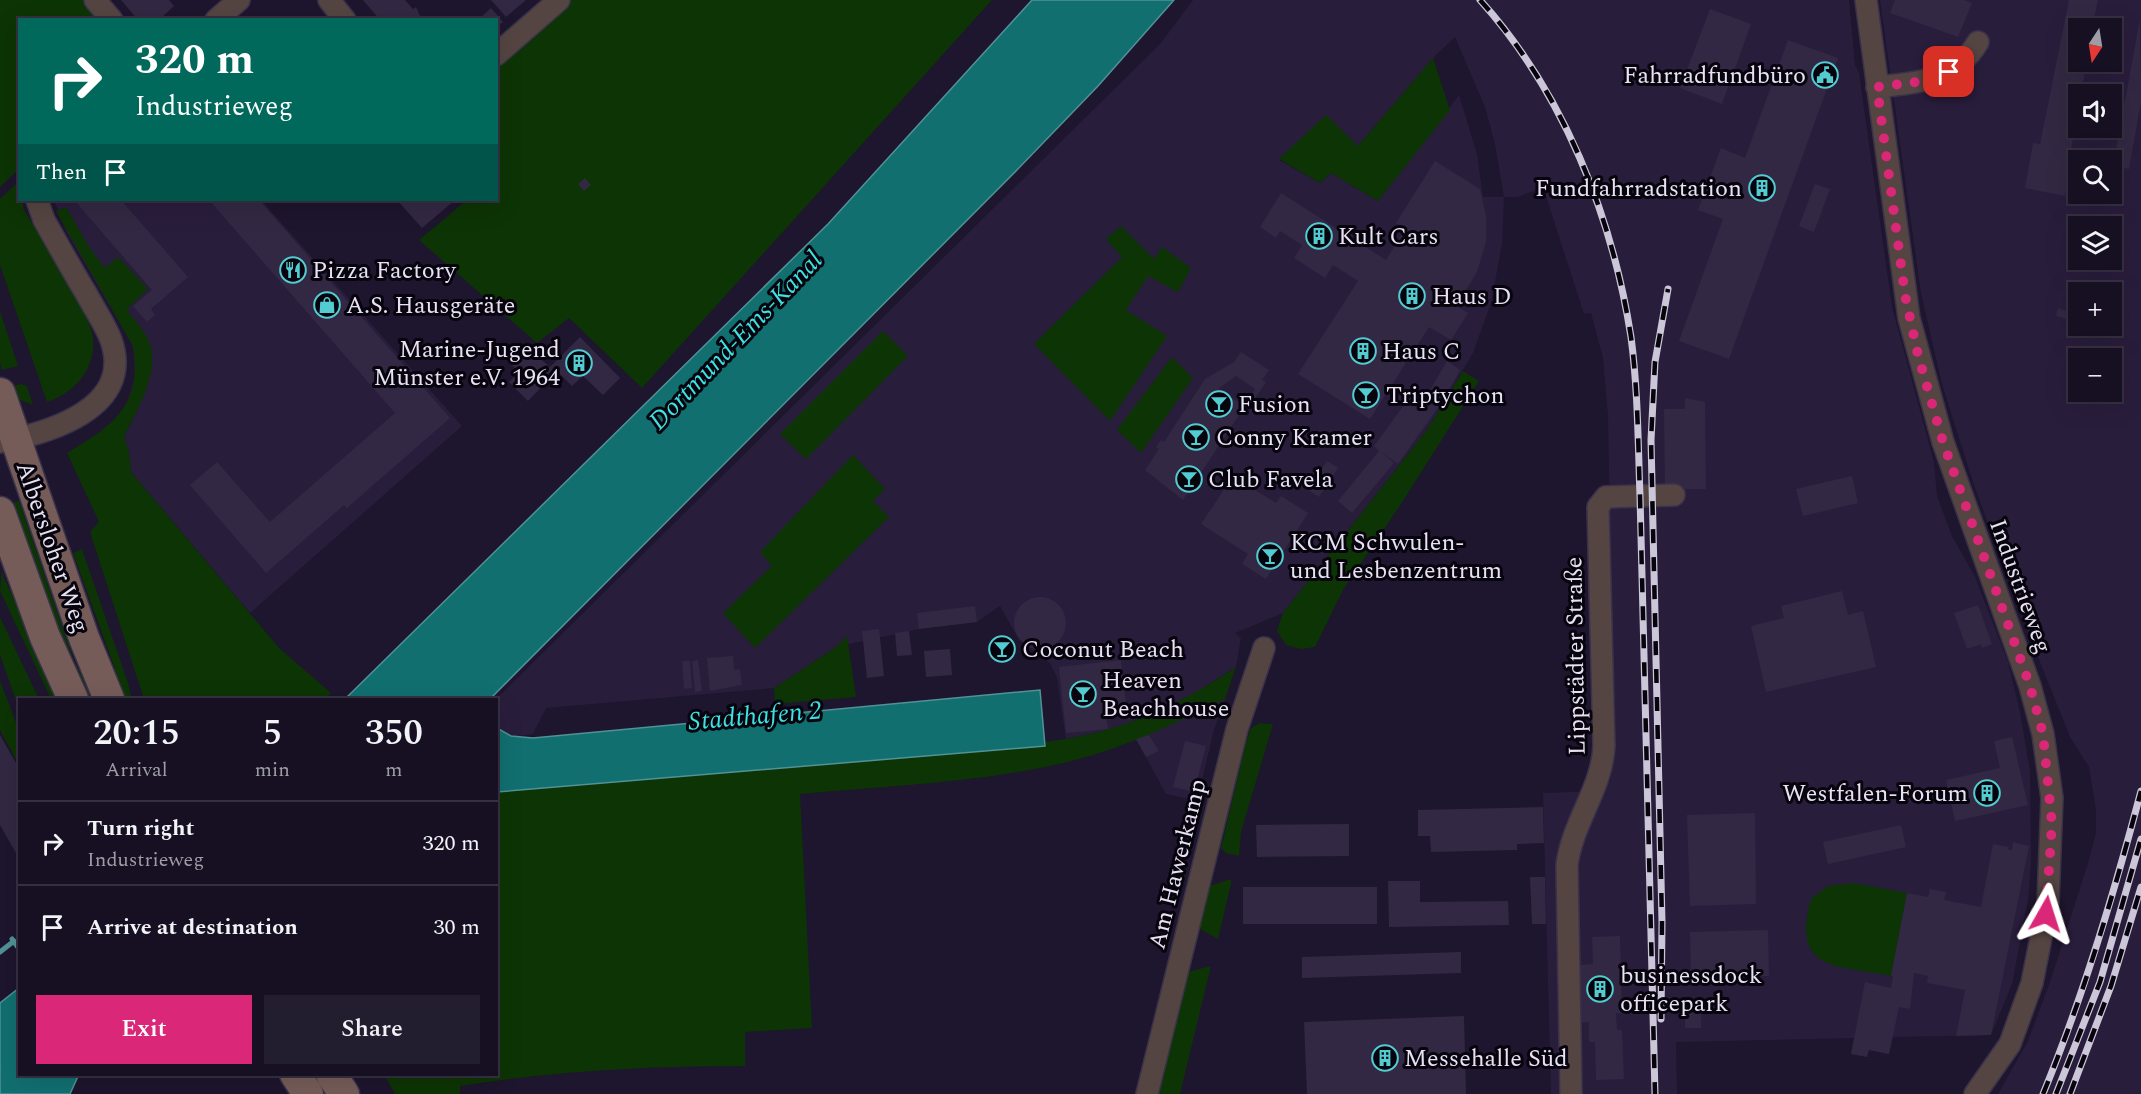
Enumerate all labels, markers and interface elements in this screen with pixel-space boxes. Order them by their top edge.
north arrow [2068,18,2122,72]
map controls [2068,18,2122,402]
text: 320 m [135,29,254,92]
icon: right [36,42,114,120]
pin [1923,46,1974,97]
icon: arrive [1932,55,1965,88]
place label: Fahrradfundbüro [1623,58,1806,94]
public building icon: Fahrradfundbüro [1810,60,1840,90]
button: sound [2068,84,2122,138]
text: Industrieweg [135,86,293,128]
button: search [2068,150,2122,204]
text: Then [36,156,87,189]
icon: arrive [99,156,132,189]
place label: Fundfahrradstation [1535,171,1742,207]
building icon: Fundfahrradstation [1747,173,1777,203]
button: layers [2068,216,2122,270]
place label: Kult Cars [1338,219,1439,255]
building icon: Kult Cars [1304,221,1334,251]
water label: Dortmund-Ems-Kanal [639,242,832,440]
place label: Pizza Factory [312,253,457,289]
restaurant icon: Pizza Factory [278,255,308,285]
place label: Haus D [1432,279,1512,315]
building icon: Haus D [1397,281,1427,311]
button: + [2068,282,2122,336]
place label: A.S. Hausgeräte [346,288,515,324]
shop icon: A.S. Hausgeräte [312,290,342,320]
place label: Marine-Jugend Münster e.V. 1964 [373,332,560,396]
place label: Haus C [1382,334,1460,370]
building icon: Haus C [1348,336,1378,366]
building icon: Marine-Jugend Münster e.V. 1964 [564,348,594,378]
button: − [2068,348,2122,402]
place label: Triptychon [1386,378,1505,414]
bar icon: Triptychon [1351,380,1381,410]
place label: Fusion [1238,387,1311,423]
bar icon: Fusion [1204,389,1234,419]
place label: Conny Kramer [1216,420,1372,456]
bar icon: Conny Kramer [1181,422,1211,452]
street label: Albersloher Weg [6,457,98,638]
place label: Club Favela [1208,462,1334,498]
bar icon: Club Favela [1174,464,1204,494]
street label: Industrieweg [1979,514,2061,659]
place label: KCM Schwulen- und Lesbenzentrum [1290,525,1502,589]
bar icon: KCM Schwulen- und Lesbenzentrum [1255,541,1285,571]
street label: Lippstädter Straße [1556,556,1596,756]
place label: Coconut Beach [1022,632,1184,668]
bar icon: Coconut Beach [987,634,1017,664]
place label: Heaven Beachhouse [1102,663,1229,727]
bar icon: Heaven Beachhouse [1068,679,1098,709]
water label: Stadthafen 2 [687,690,824,742]
text: 20:15 [93,706,180,761]
text: 5 [263,706,282,761]
text: 350 [365,706,423,761]
text: Arrival [105,755,168,785]
text: min [255,755,290,785]
text: m [385,755,403,785]
street label: Am Hawerkamp [1139,775,1216,953]
place label: Westfalen-Forum [1783,776,1968,812]
building icon: Westfalen-Forum [1972,778,2002,808]
text: Turn right [87,812,194,845]
icon: right [36,827,69,860]
text: 320 m [423,827,480,860]
text: Industrieweg [87,845,204,875]
position arrow [2014,882,2078,946]
icon: arrive [36,911,69,944]
text: Arrive at destination [87,911,298,944]
text: 30 m [434,911,480,944]
place label: businessdock officepark [1620,958,1762,1022]
building icon: businessdock officepark [1585,974,1615,1004]
button: Exit [36,995,252,1064]
button: Share [264,995,480,1064]
place label: Messehalle Süd [1404,1041,1568,1077]
building icon: Messehalle Süd [1370,1043,1400,1073]

